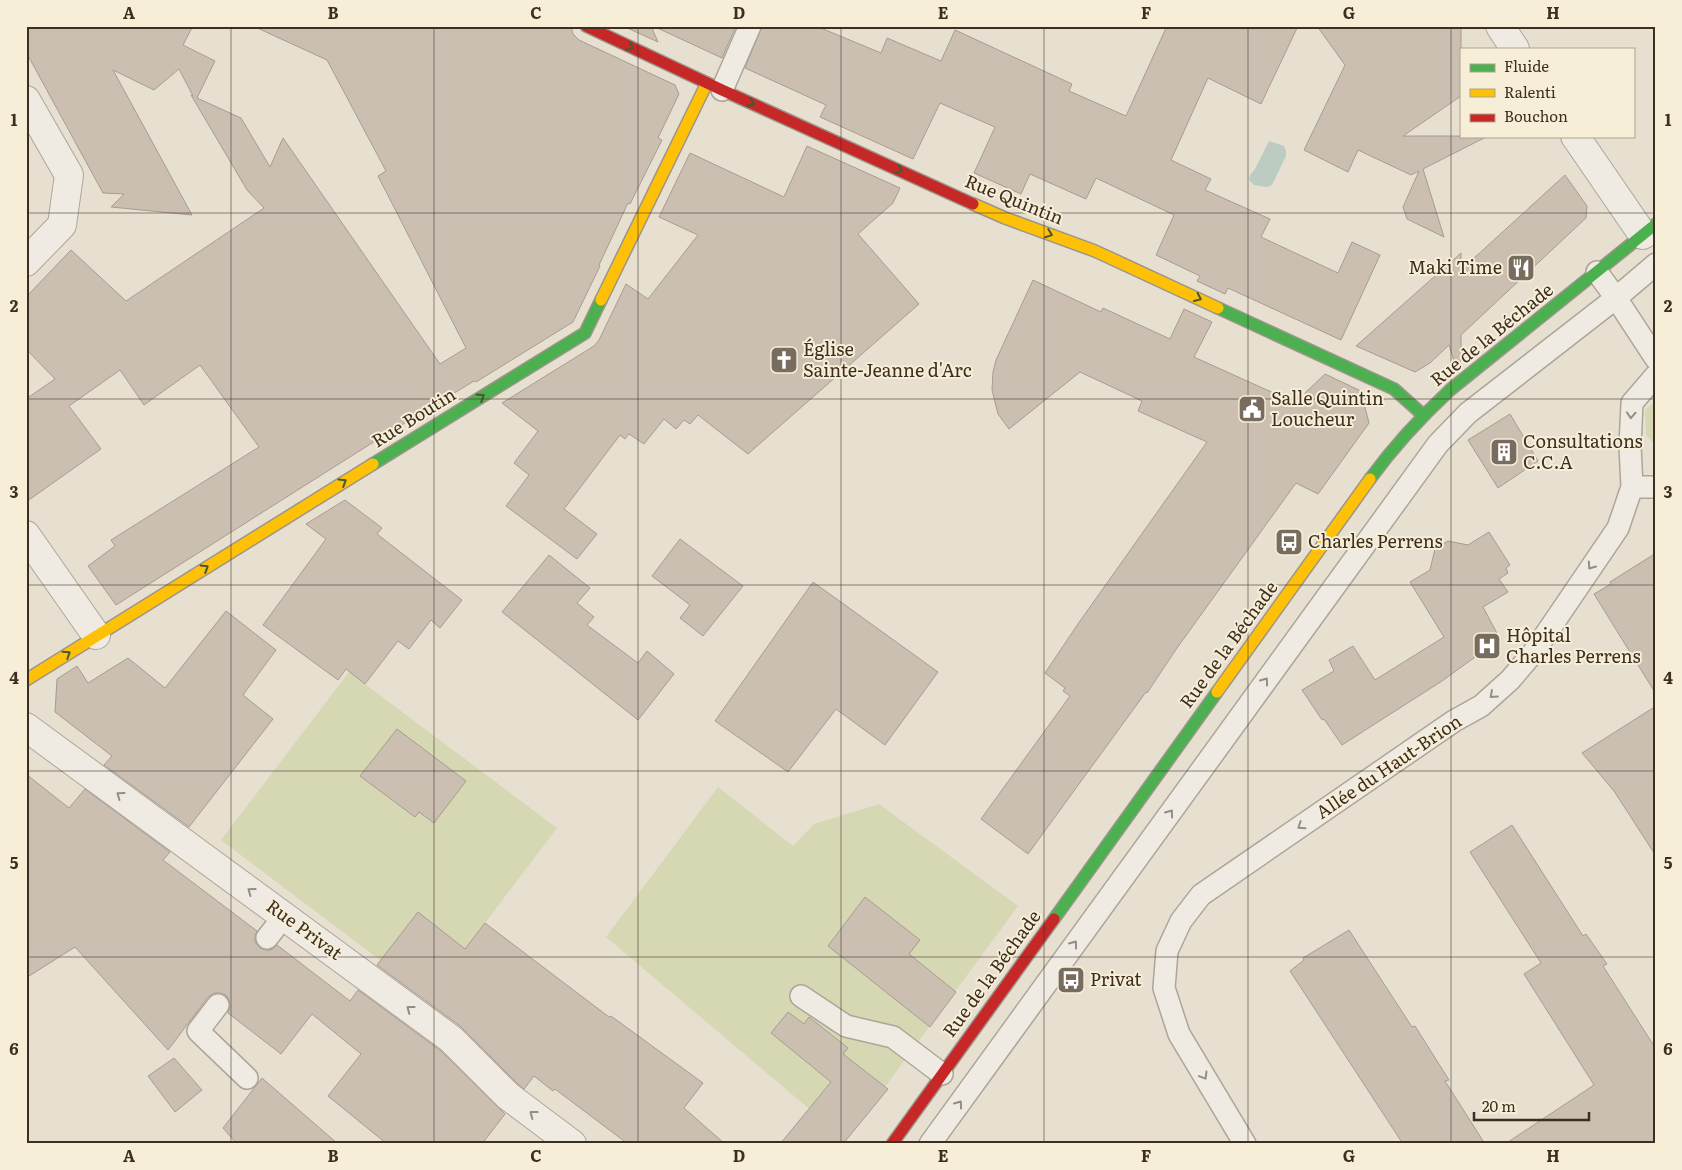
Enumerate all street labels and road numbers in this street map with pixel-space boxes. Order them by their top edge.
street label: Rue Quintin [961,167,1068,231]
street label: Rue de la Béchade [1424,276,1558,392]
street label: Rue Boutin [366,380,461,453]
street label: Rue de la Béchade [1172,575,1283,713]
street label: Allée du Haut-Brion [1310,707,1467,825]
street label: Rue Privat [261,892,349,966]
street label: Rue de la Béchade [935,904,1046,1042]

